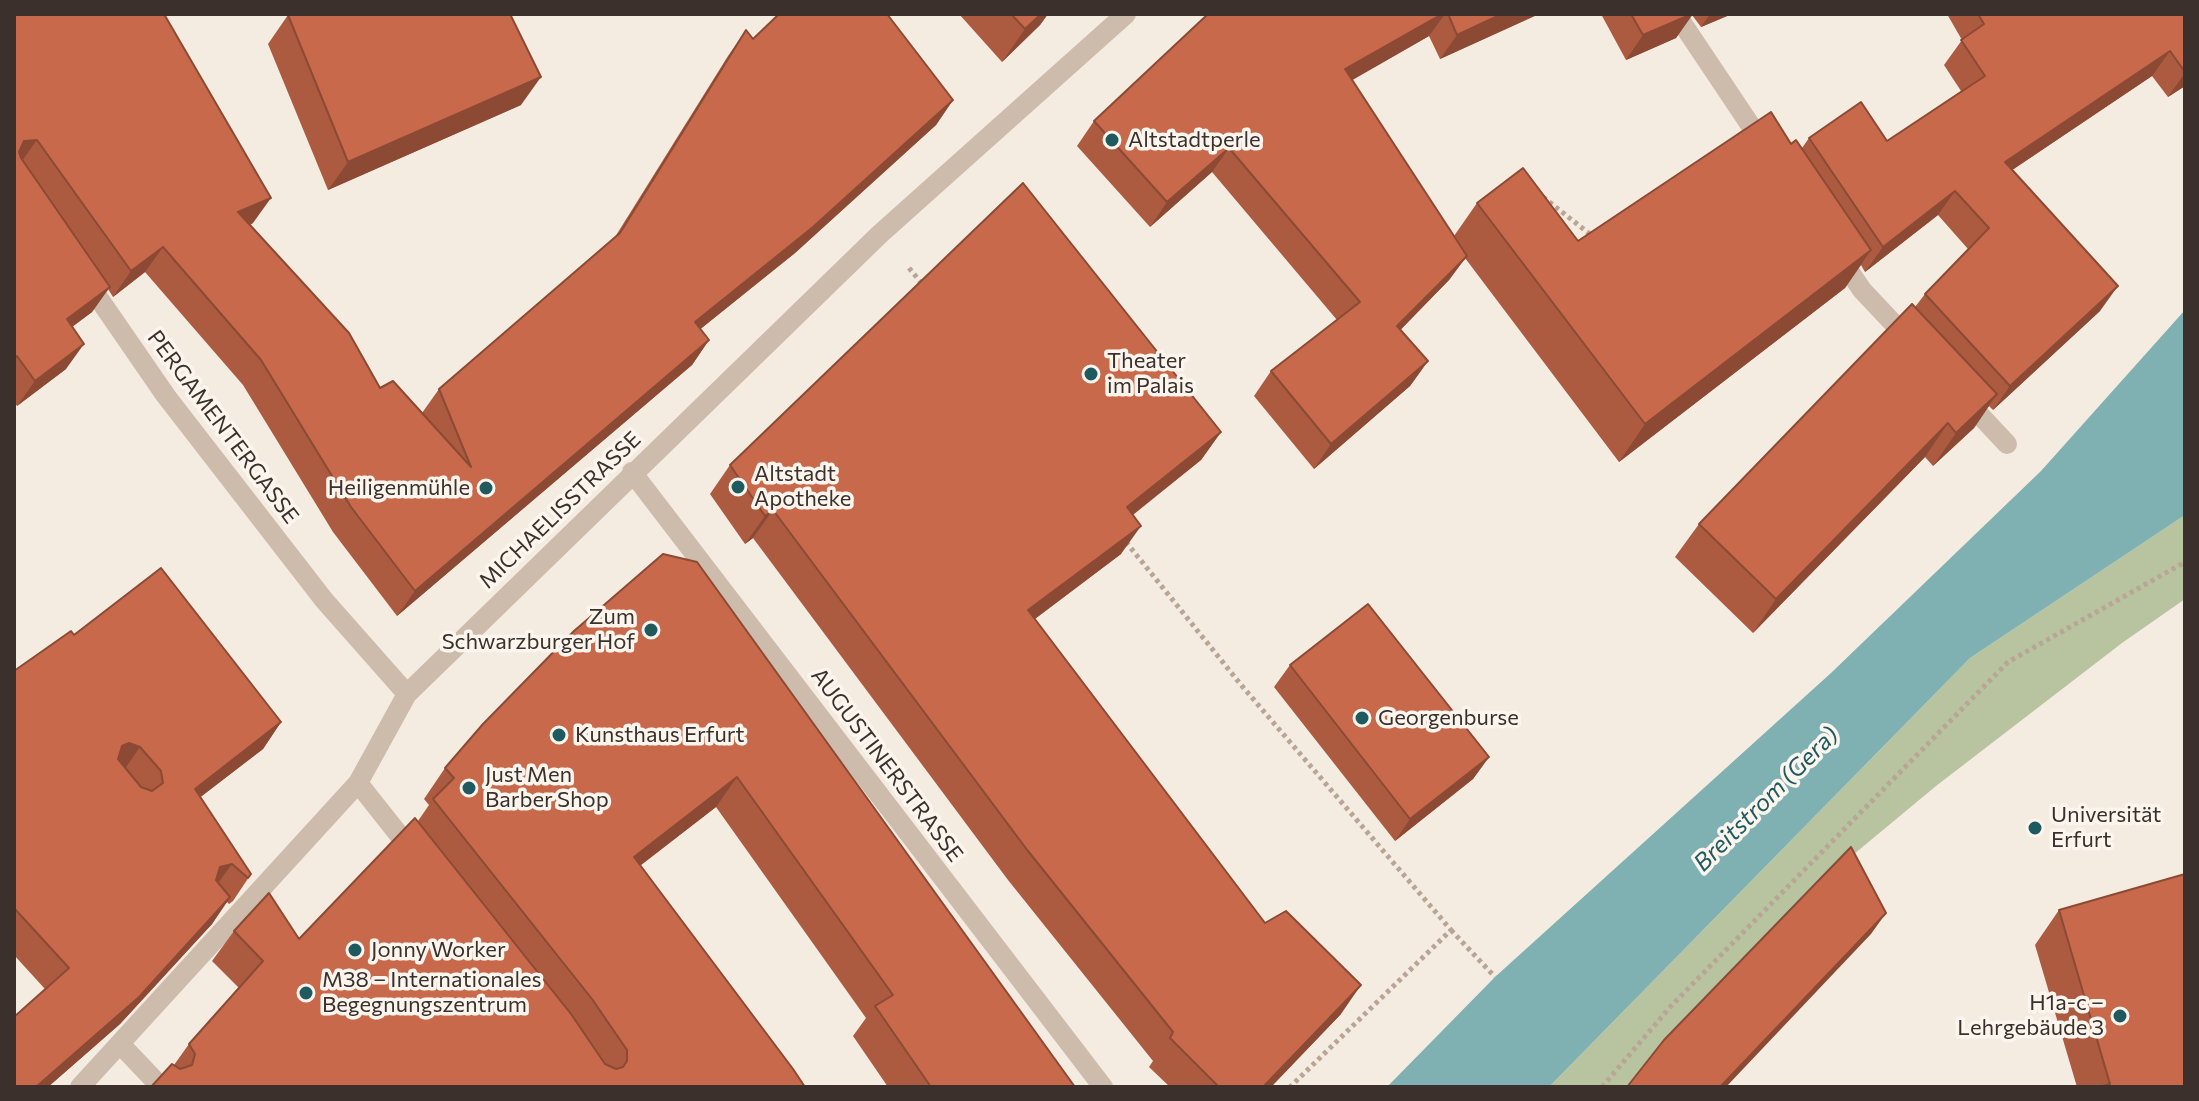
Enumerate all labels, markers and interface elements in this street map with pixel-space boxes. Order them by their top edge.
place label: Altstadtperle [1128,127,1261,153]
marker: Altstadtperle [1103,131,1121,149]
street label: PERGAMENTERGASSE [142,325,304,529]
place label: Theater im Palais [1107,348,1194,400]
marker: Theater im Palais [1082,365,1100,383]
street label: MICHAELISSTRASSE [474,426,646,594]
place label: Altstadt Apotheke [754,461,851,512]
place label: Heiligenmühle [328,475,470,501]
marker: Altstadt Apotheke [729,478,747,496]
marker: Heiligenmühle [477,479,495,497]
place label: Zum Schwarzburger Hof [442,604,635,656]
marker: Zum Schwarzburger Hof [642,621,660,639]
street label: AUGUSTINERSTRASSE [806,663,968,867]
place label: Georgenburse [1378,705,1519,731]
marker: Georgenburse [1353,709,1371,727]
water label: Breitstrom (Gera) [1688,721,1844,877]
place label: Kunsthaus Erfurt [575,722,745,748]
marker: Kunsthaus Erfurt [550,726,568,744]
place label: Just Men Barber Shop [485,762,609,814]
marker: Just Men Barber Shop [460,779,478,797]
place label: Universität Erfurt [2051,802,2161,854]
marker: Universität Erfurt [2026,819,2044,837]
place label: Jonny Worker [371,937,506,963]
marker: Jonny Worker [346,941,364,959]
place label: M38 – Internationales Begegnungszentrum [322,967,542,1018]
marker: M38 – Internationales Begegnungszentrum [297,984,315,1002]
place label: H1a-c – Lehrgebäude 3 [1957,990,2104,1042]
marker: H1a-c – Lehrgebäude 3 [2111,1007,2129,1025]

